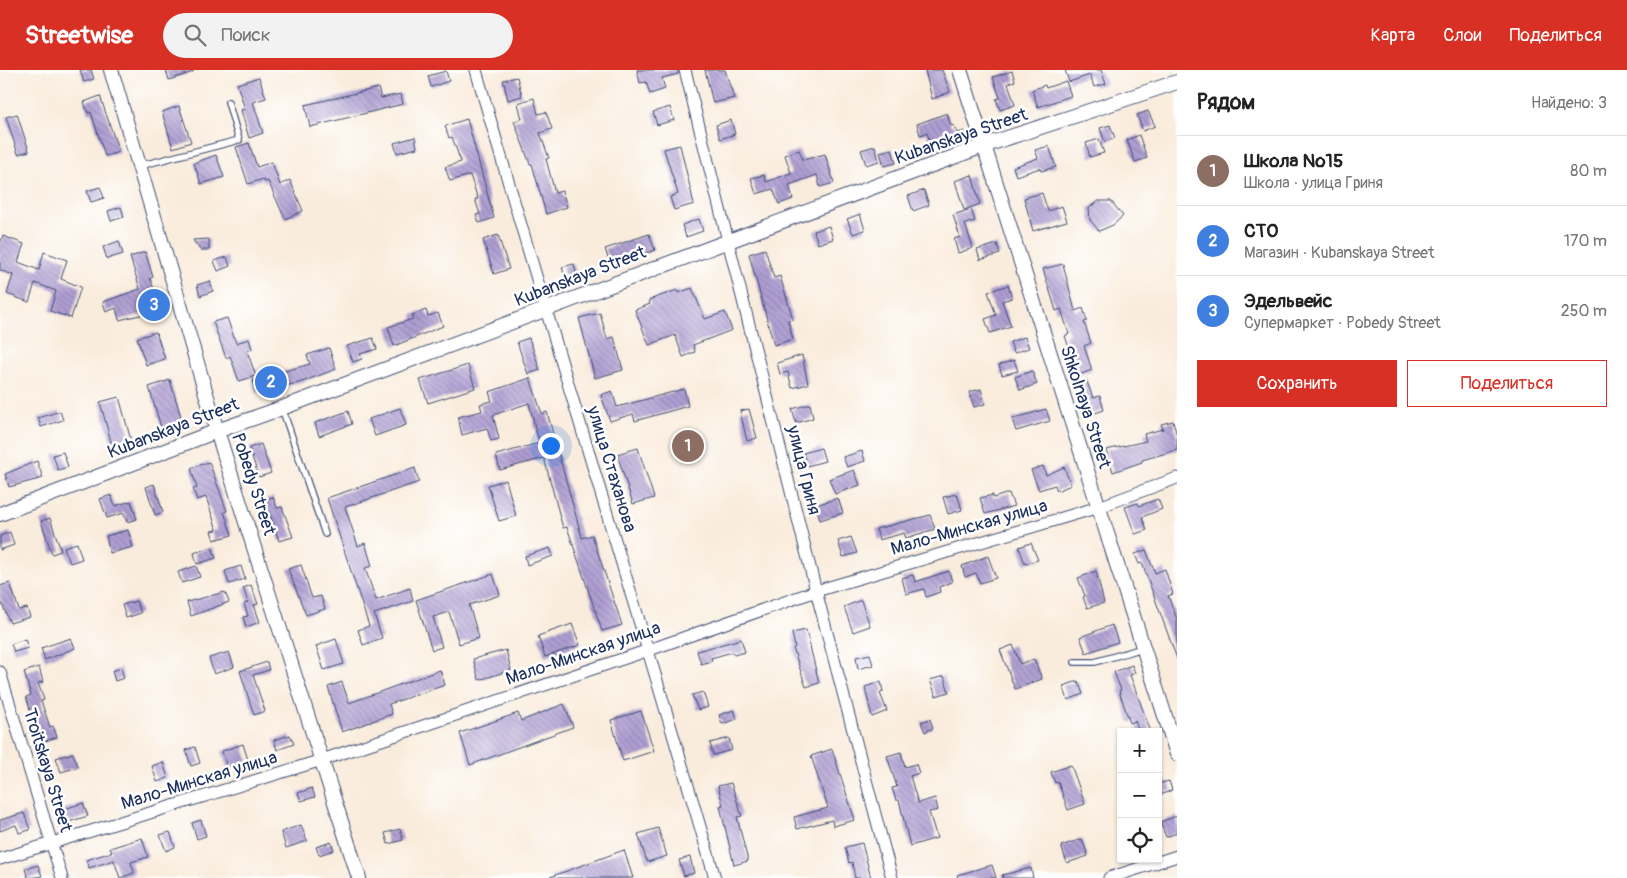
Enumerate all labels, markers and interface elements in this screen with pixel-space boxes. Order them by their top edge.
search box [163,13,513,58]
text: Streetwise [25,21,133,50]
icon: search [181,21,209,49]
text: Поиск [221,23,271,47]
text: Карта [1371,24,1415,47]
text: Слои [1443,24,1481,47]
text: Поделиться [1509,24,1602,47]
text: Рядом [1197,89,1255,116]
text: Найдено: 3 [1531,93,1607,113]
street label: Kubanskaya Street [892,103,1031,170]
text: Школа №15 [1244,149,1343,173]
text: 1 [1210,161,1216,181]
text: 80 m [1570,161,1607,181]
text: Школа · улица Гриня [1244,173,1383,193]
text: СТО [1244,219,1278,243]
text: 2 [1209,231,1217,251]
text: 170 m [1564,231,1607,251]
street label: Kubanskaya Street [511,241,650,312]
text: Магазин · Kubanskaya Street [1244,243,1434,263]
pin: 3 [138,286,170,324]
text: Эдельвейс [1244,289,1332,313]
text: 3 [1209,301,1217,321]
text: 250 m [1561,301,1607,321]
text: Супермаркет · Pobedy Street [1244,313,1441,333]
street label: Shkolnaya Street [1055,343,1116,472]
button: Сохранить [1197,360,1397,407]
button: Поделиться [1407,360,1607,407]
pin: 2 [255,363,287,401]
street label: Kubanskaya Street [104,393,243,464]
street label: улица Стаханова [581,402,642,535]
street label: улица Гриня [781,422,826,517]
pin: 1 [672,427,704,465]
street label: Pobedy Street [226,430,281,539]
your location [538,433,564,459]
street label: Мало-Минская улица [888,494,1050,561]
street label: Мало-Минская улица [503,616,664,691]
street label: Troitskaya Street [18,705,77,836]
map controls [1117,728,1162,863]
button: + [1117,728,1162,773]
street label: Мало-Минская улица [118,746,280,815]
button: − [1117,773,1162,818]
button: locate [1117,818,1162,863]

